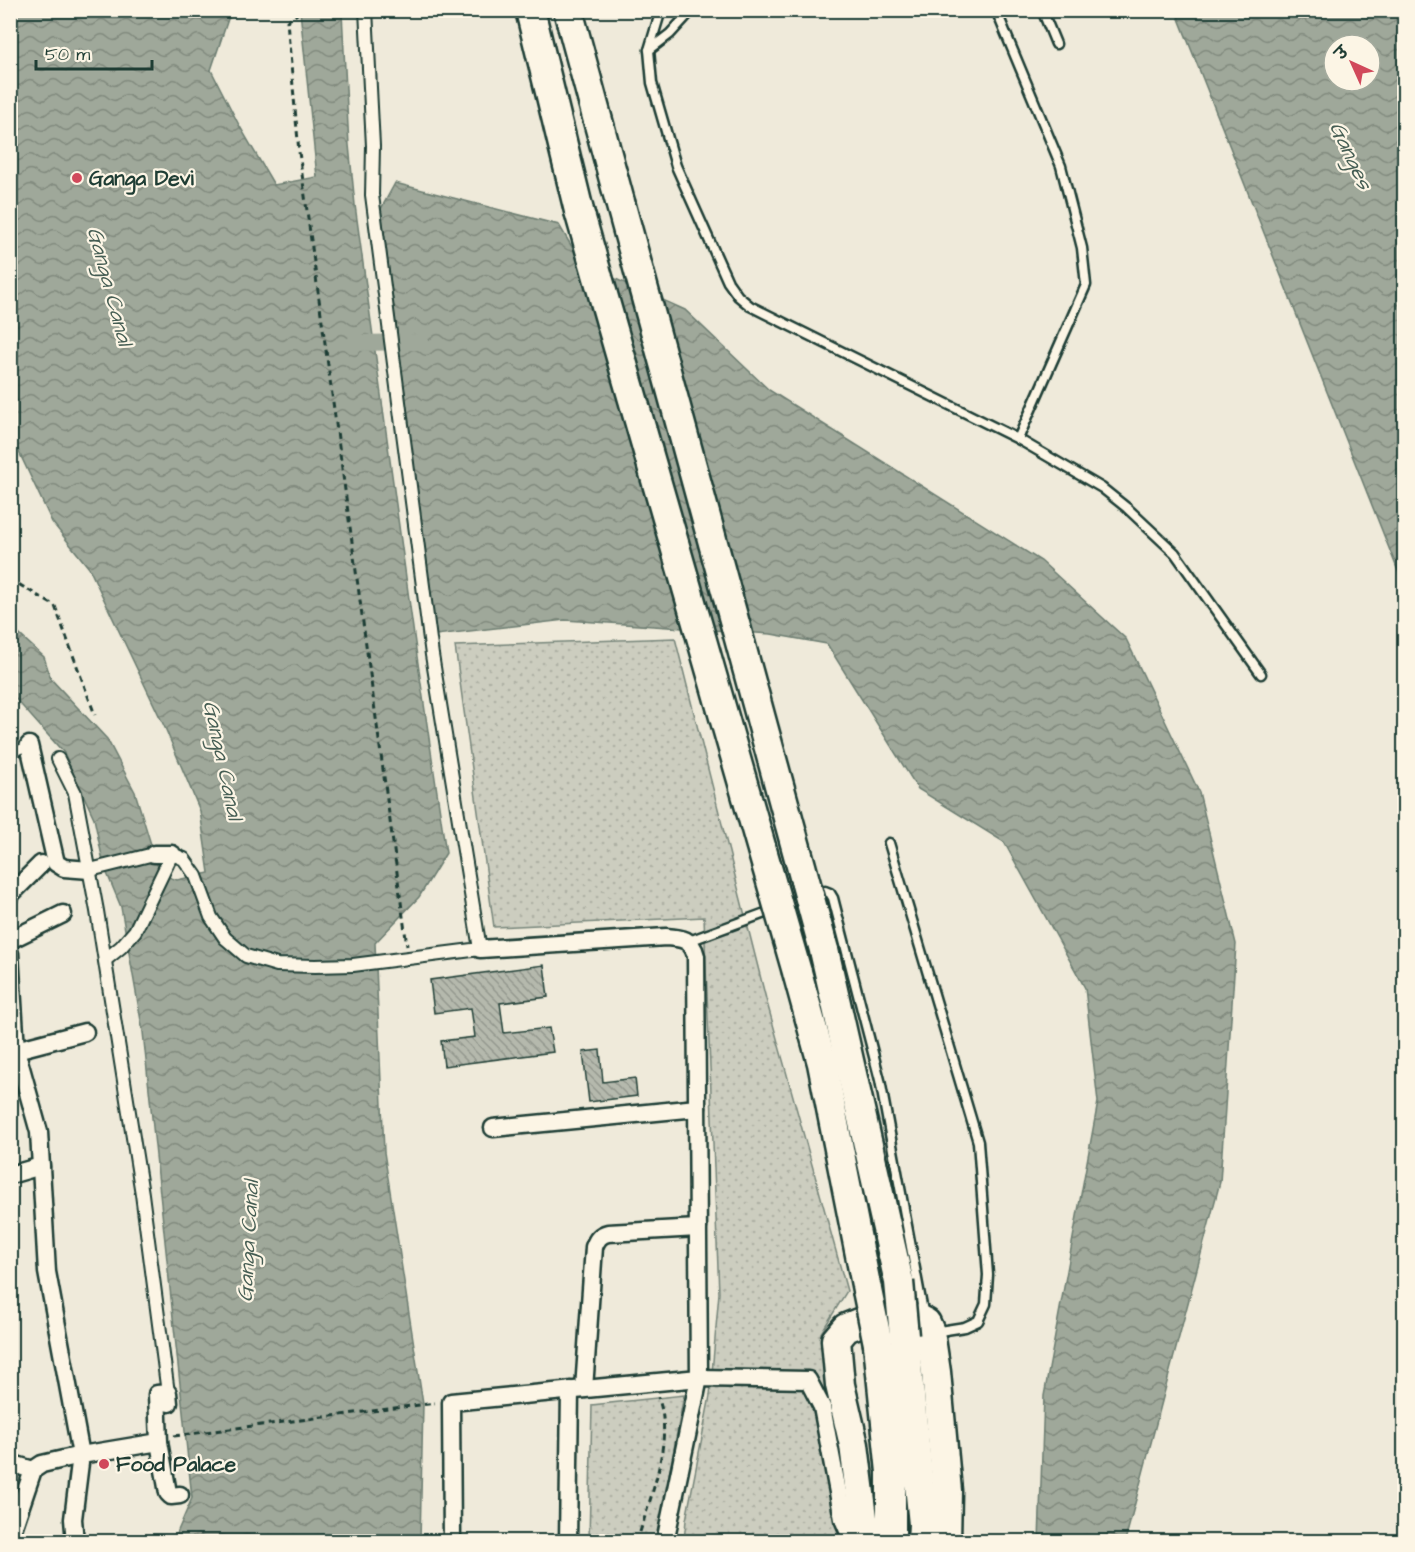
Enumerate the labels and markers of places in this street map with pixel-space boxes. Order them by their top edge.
place label: Ganga Devi [89,164,195,195]
marker: Ganga Devi [70,171,84,185]
place label: Food Palace [116,1450,237,1479]
marker: Food Palace [97,1457,111,1471]

